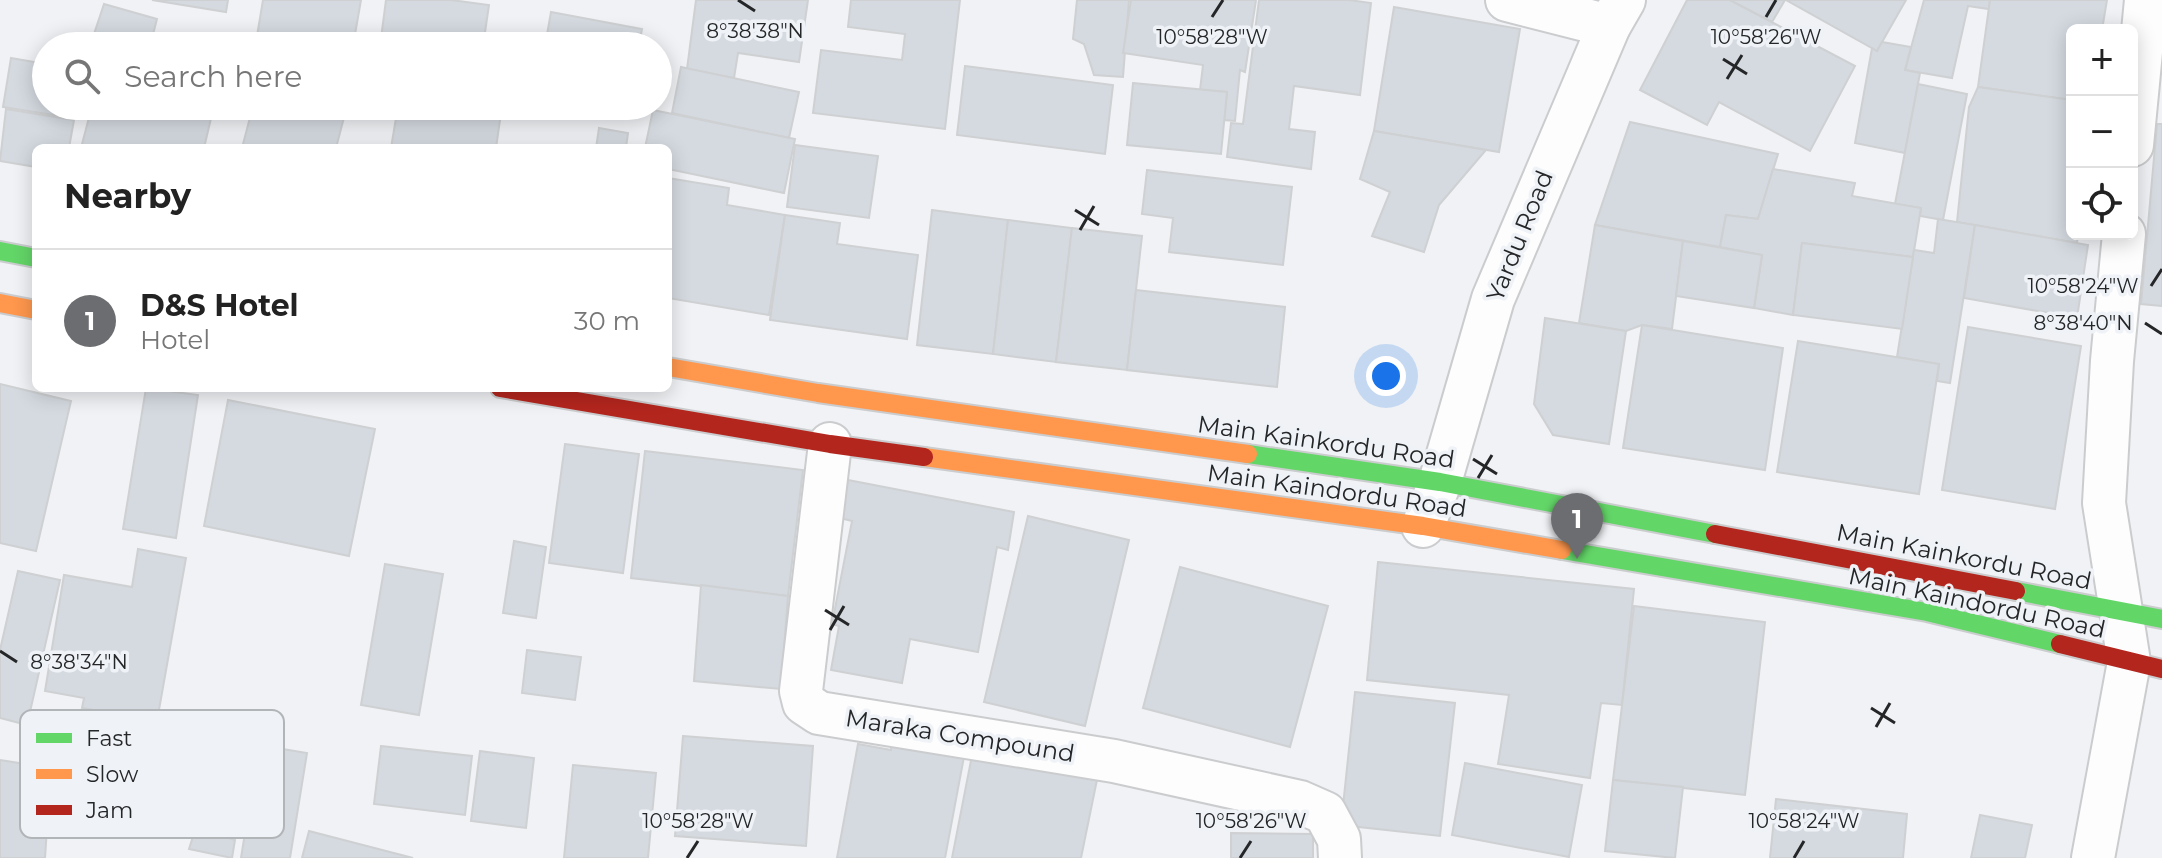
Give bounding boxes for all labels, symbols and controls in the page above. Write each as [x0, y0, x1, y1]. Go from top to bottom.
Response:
text: 8°38'38"N [706, 19, 804, 43]
map controls [2066, 24, 2138, 240]
button: + [2066, 24, 2138, 96]
text: 10°58'28"W [1156, 25, 1268, 49]
text: 10°58'26"W [1711, 25, 1821, 49]
search box [32, 32, 672, 120]
icon: search [60, 54, 104, 98]
text: Search here [124, 58, 302, 95]
button: − [2066, 96, 2138, 168]
street label: Yardu Road [1480, 166, 1559, 306]
button: locate [2066, 168, 2138, 240]
text: Nearby [64, 175, 191, 217]
text: 10°58'24"W [2028, 274, 2138, 298]
text: D&S Hotel [140, 287, 299, 324]
text: 1 [85, 305, 95, 337]
text: 30 m [574, 305, 640, 337]
text: 8°38'40"N [2033, 311, 2133, 335]
text: Hotel [140, 324, 210, 356]
your location [1366, 356, 1406, 396]
street label: Main Kainkordu Road [1196, 409, 1456, 474]
street label: Main Kaindordu Road [1205, 458, 1469, 523]
pin: 1 [1551, 493, 1603, 559]
street label: Main Kainkordu Road [1834, 518, 2094, 595]
street label: Main Kaindordu Road [1846, 561, 2108, 644]
text: 8°38'34"N [30, 650, 128, 674]
street label: Maraka Compound [844, 703, 1077, 768]
legend [20, 710, 284, 838]
text: Fast [86, 725, 132, 752]
text: Slow [86, 761, 139, 788]
text: Jam [85, 797, 133, 824]
text: 10°58'28"W [642, 809, 754, 833]
text: 10°58'26"W [1196, 809, 1306, 833]
text: 10°58'24"W [1749, 809, 1859, 833]

